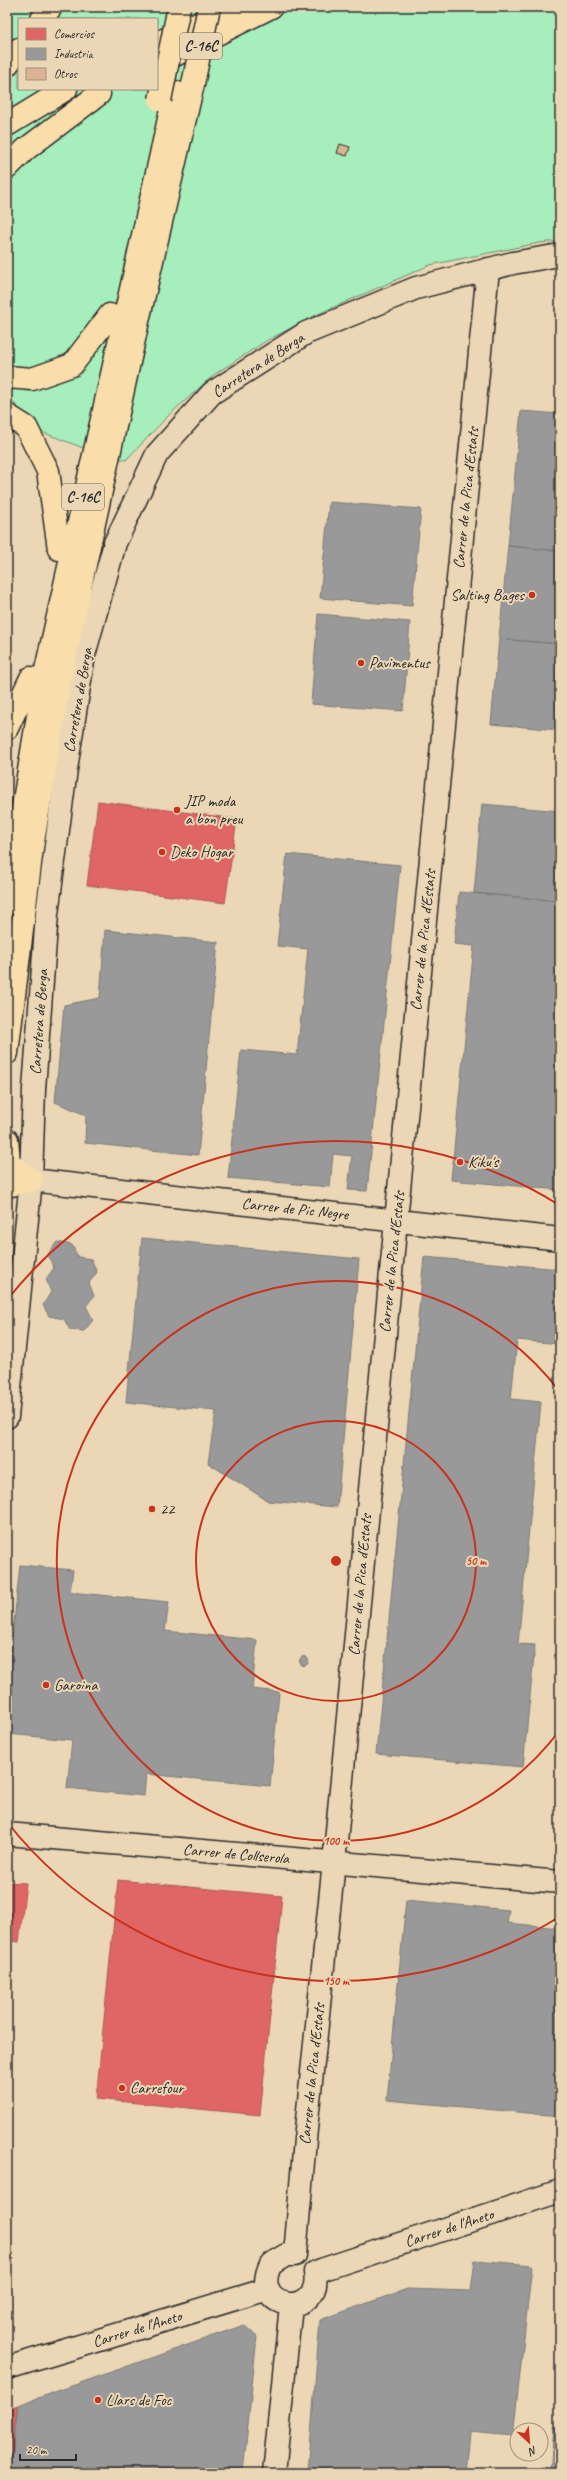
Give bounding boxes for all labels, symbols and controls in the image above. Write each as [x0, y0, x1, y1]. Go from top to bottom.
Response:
legend [18, 18, 158, 90]
text: Comercios [54, 26, 96, 42]
road number: C-16C [180, 33, 222, 59]
text: Industria [54, 46, 94, 62]
text: Otros [54, 66, 78, 82]
street label: Carretera de Berga [208, 327, 309, 402]
street label: Carrer de la Pica d'Estats [449, 425, 484, 570]
road number: C-16C [62, 484, 104, 510]
place label: Salting Bages [450, 585, 526, 605]
marker: Salting Bages [527, 590, 537, 600]
street label: Carretera de Berga [59, 645, 97, 754]
place label: Pavimentus [369, 653, 431, 673]
marker: Pavimentus [356, 658, 366, 668]
place label: JIP moda a bon preu [184, 791, 244, 829]
marker: JIP moda a bon preu [172, 805, 182, 815]
place label: Deko Hogar [170, 842, 234, 862]
marker: Deko Hogar [157, 847, 167, 857]
street label: Carrer de la Pica d'Estats [406, 867, 441, 1012]
street label: Carretera de Berga [25, 968, 53, 1075]
place label: Kiku's [468, 1152, 500, 1172]
marker: Kiku's [455, 1157, 465, 1167]
street label: Carrer de la Pica d'Estats [375, 1189, 410, 1334]
street label: Carrer de Pic Negre [241, 1193, 351, 1225]
place label: 22 [160, 1499, 176, 1519]
marker: 22 [147, 1504, 157, 1514]
street label: Carrer de la Pica d'Estats [344, 1512, 376, 1656]
text: 50 m [466, 1553, 487, 1569]
centre of rings [329, 1554, 343, 1568]
place label: Garoina [54, 1675, 98, 1695]
marker: Garoina [41, 1680, 51, 1690]
text: 100 m [323, 1833, 350, 1849]
street label: Carrer de Collserola [182, 1839, 291, 1869]
text: 150 m [323, 1973, 350, 1989]
street label: Carrer de la Pica d'Estats [295, 2001, 330, 2146]
place label: Carrefour [130, 2078, 185, 2098]
marker: Carrefour [117, 2083, 127, 2093]
street label: Carrer de l'Aneto [402, 2204, 498, 2252]
street label: Carrer de l'Aneto [90, 2305, 186, 2352]
place label: Llars de Foc [106, 2390, 173, 2410]
marker: Llars de Foc [93, 2395, 103, 2405]
north arrow [509, 2422, 549, 2462]
scale bar [20, 2436, 76, 2462]
text: 20 m [26, 2442, 48, 2458]
text: N [525, 2443, 540, 2460]

